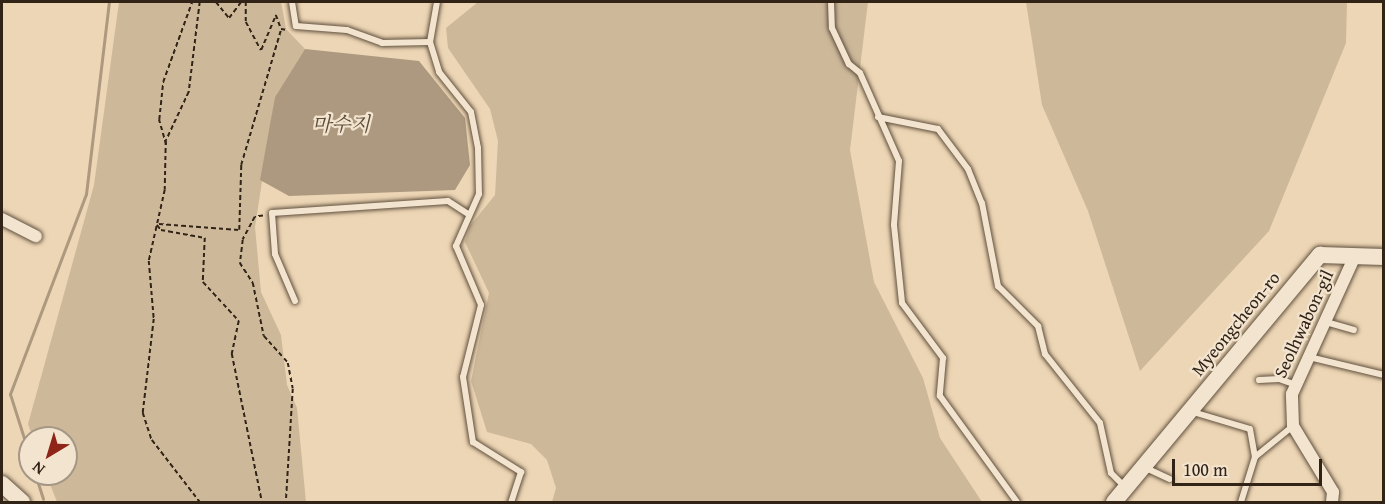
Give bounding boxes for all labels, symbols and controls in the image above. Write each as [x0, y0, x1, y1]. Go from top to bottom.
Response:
water label: 마수지 [312, 111, 370, 135]
street label: Myeongcheon-ro [1187, 267, 1285, 381]
street label: Seolhwabon-gil [1270, 267, 1338, 381]
north arrow [18, 426, 78, 486]
scale bar [1175, 447, 1325, 485]
text: N [27, 456, 50, 481]
text: 100 m [1183, 456, 1228, 483]

